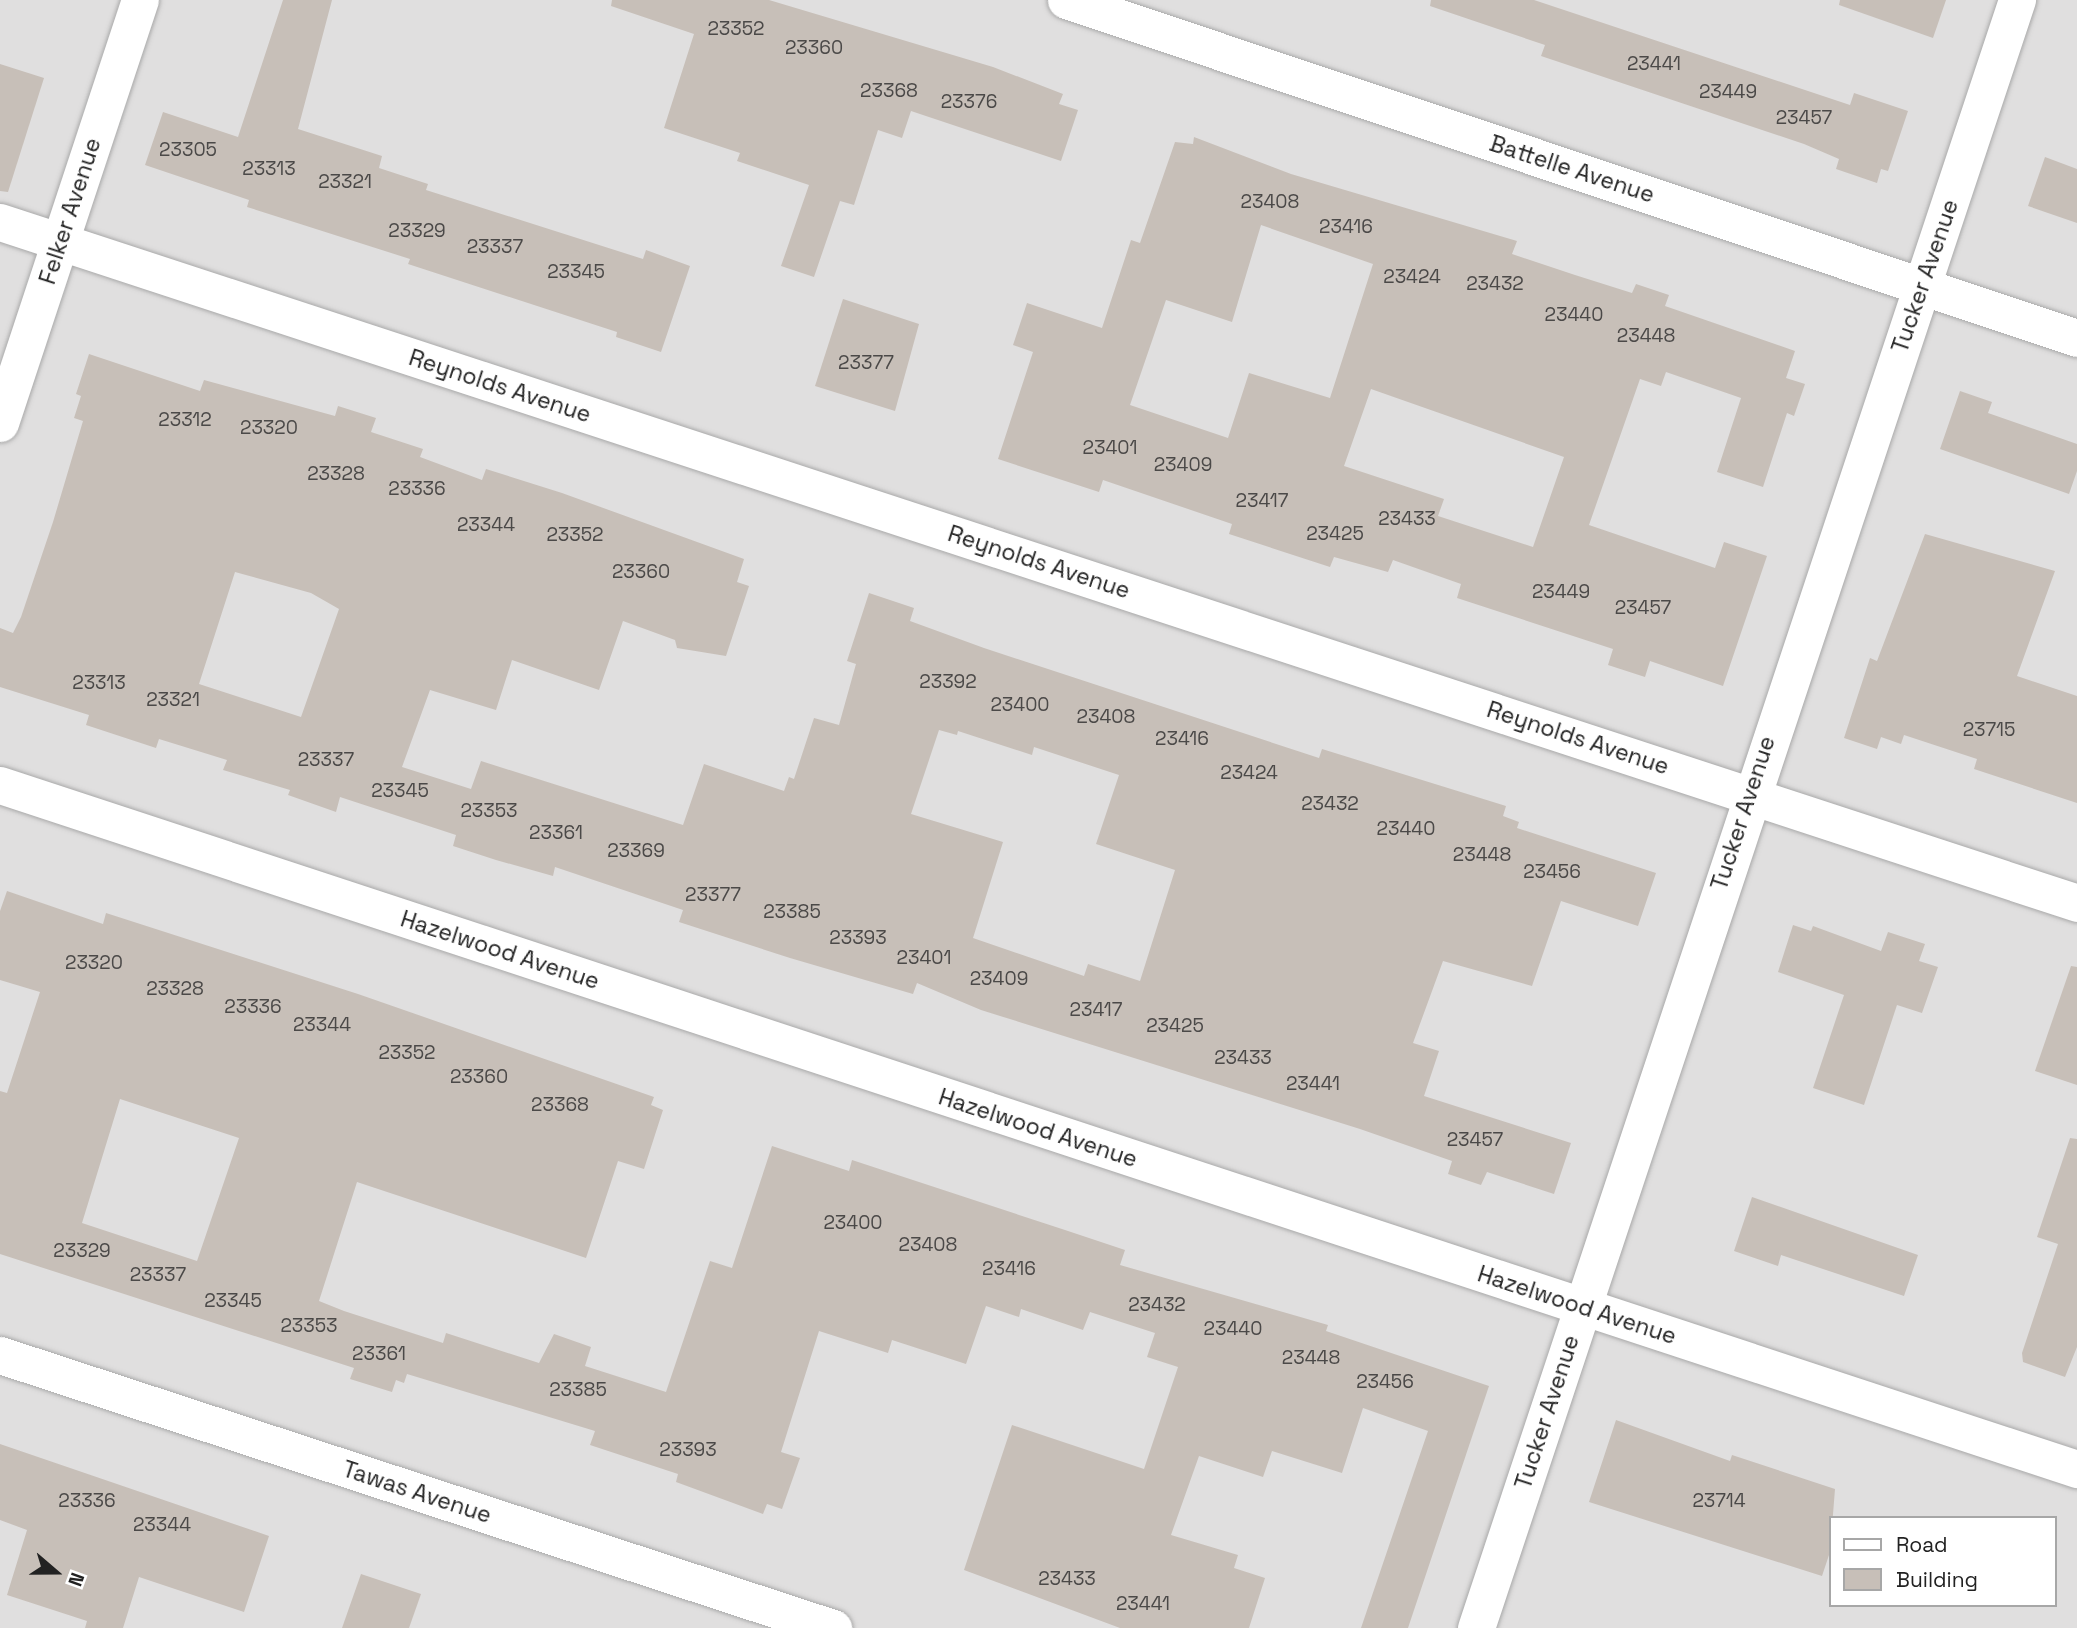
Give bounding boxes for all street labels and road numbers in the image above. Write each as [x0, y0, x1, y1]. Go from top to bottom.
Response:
street label: Battelle Avenue [1486, 129, 1658, 209]
street label: Felker Avenue [33, 134, 107, 288]
street label: Tucker Avenue [1886, 195, 1964, 357]
street label: Reynolds Avenue [405, 343, 595, 429]
street label: Reynolds Avenue [944, 519, 1134, 605]
street label: Reynolds Avenue [1483, 695, 1673, 781]
street label: Tucker Avenue [1705, 732, 1781, 894]
street label: Hazelwood Avenue [397, 905, 603, 995]
street label: Hazelwood Avenue [935, 1083, 1141, 1173]
street label: Hazelwood Avenue [1474, 1260, 1680, 1350]
street label: Tucker Avenue [1509, 1331, 1585, 1493]
street label: Tawas Avenue [339, 1455, 495, 1529]

